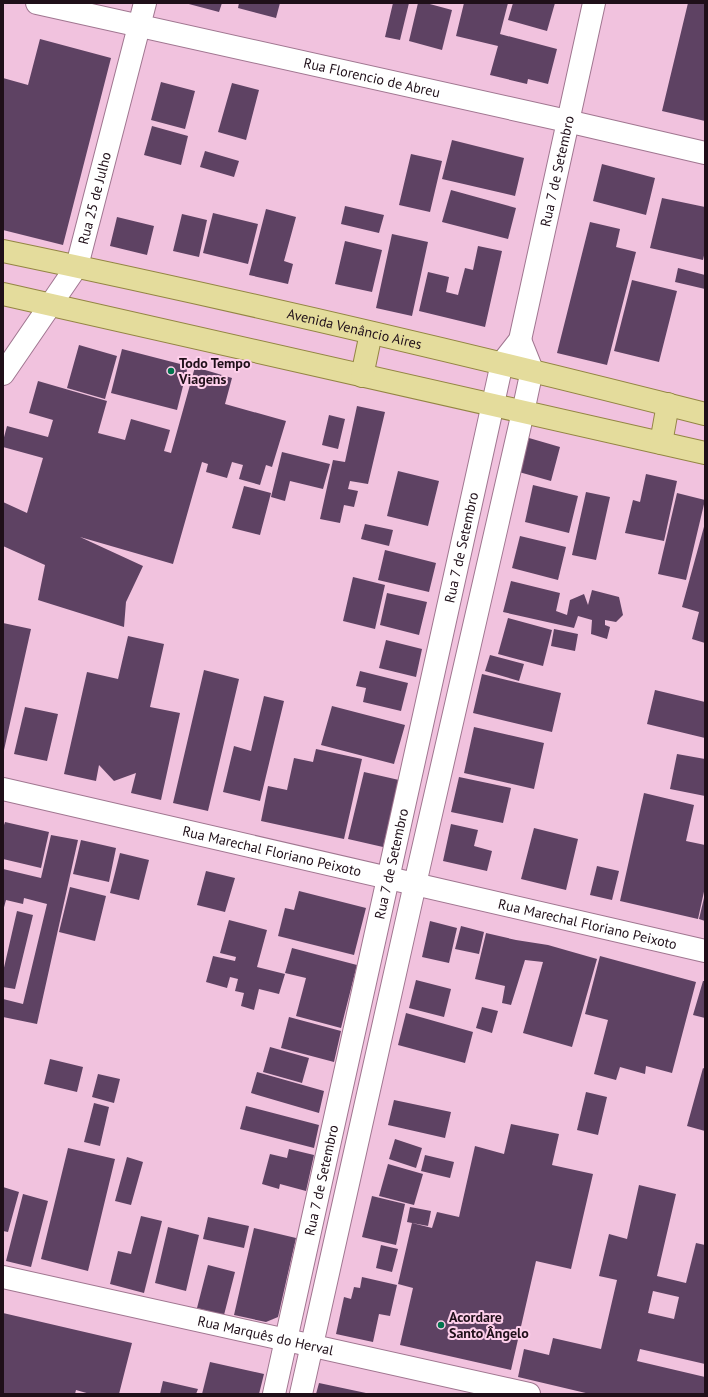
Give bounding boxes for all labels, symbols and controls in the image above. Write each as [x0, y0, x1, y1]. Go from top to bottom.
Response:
street label: Rua Florencio de Abreu [302, 54, 442, 101]
street label: Rua 7 de Setembro [536, 114, 578, 228]
street label: Rua 25 de Julho [74, 150, 115, 246]
street label: Avenida Venâncio Aires [285, 304, 424, 353]
place label: Todo Tempo Viagens [178, 354, 251, 388]
marker: Todo Tempo Viagens [166, 366, 176, 376]
street label: Rua 7 de Setembro [440, 490, 482, 605]
street label: Rua 7 de Setembro [370, 807, 412, 921]
street label: Rua Marechal Floriano Peixoto [181, 822, 363, 880]
street label: Rua Marechal Floriano Peixoto [496, 895, 679, 953]
street label: Rua 7 de Setembro [300, 1123, 342, 1237]
place label: Acordare Santo Ângelo [449, 1308, 529, 1342]
street label: Rua Marquês do Herval [196, 1312, 335, 1359]
marker: Acordare Santo Ângelo [436, 1320, 446, 1330]

